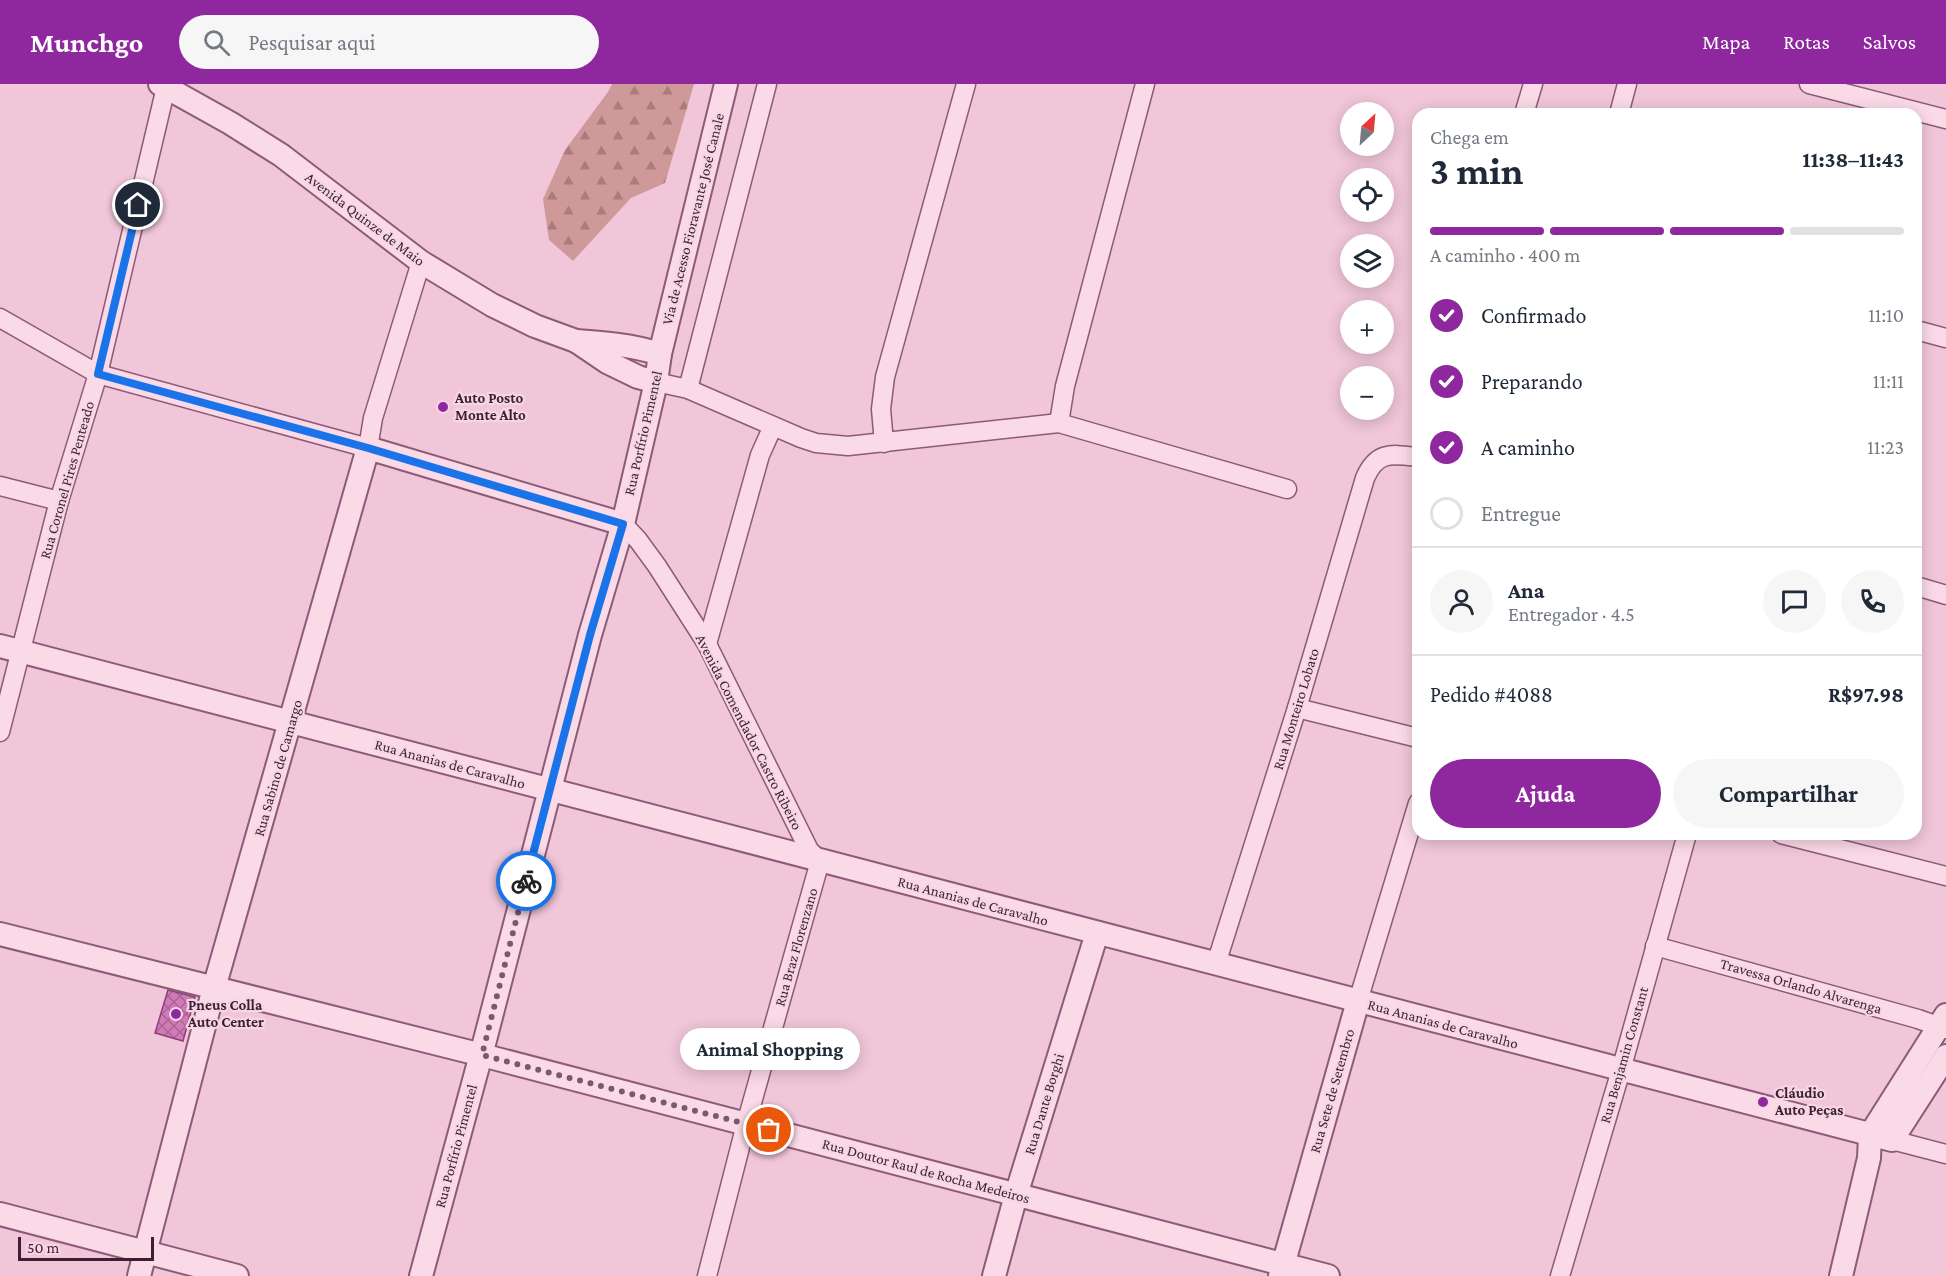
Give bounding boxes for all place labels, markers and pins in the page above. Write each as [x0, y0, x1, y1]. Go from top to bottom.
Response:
pin [112, 179, 163, 230]
place label: Auto Posto Monte Alto [454, 390, 526, 423]
marker: Auto Posto Monte Alto [436, 400, 450, 414]
place label: Pneus Colla Auto Center [187, 997, 264, 1030]
marker: Pneus Colla Auto Center [169, 1007, 183, 1021]
callout: Animal Shopping [679, 1028, 859, 1070]
place label: Cláudio Auto Peças [1774, 1085, 1843, 1118]
marker: Cláudio Auto Peças [1756, 1095, 1770, 1109]
pin [743, 1104, 794, 1155]

